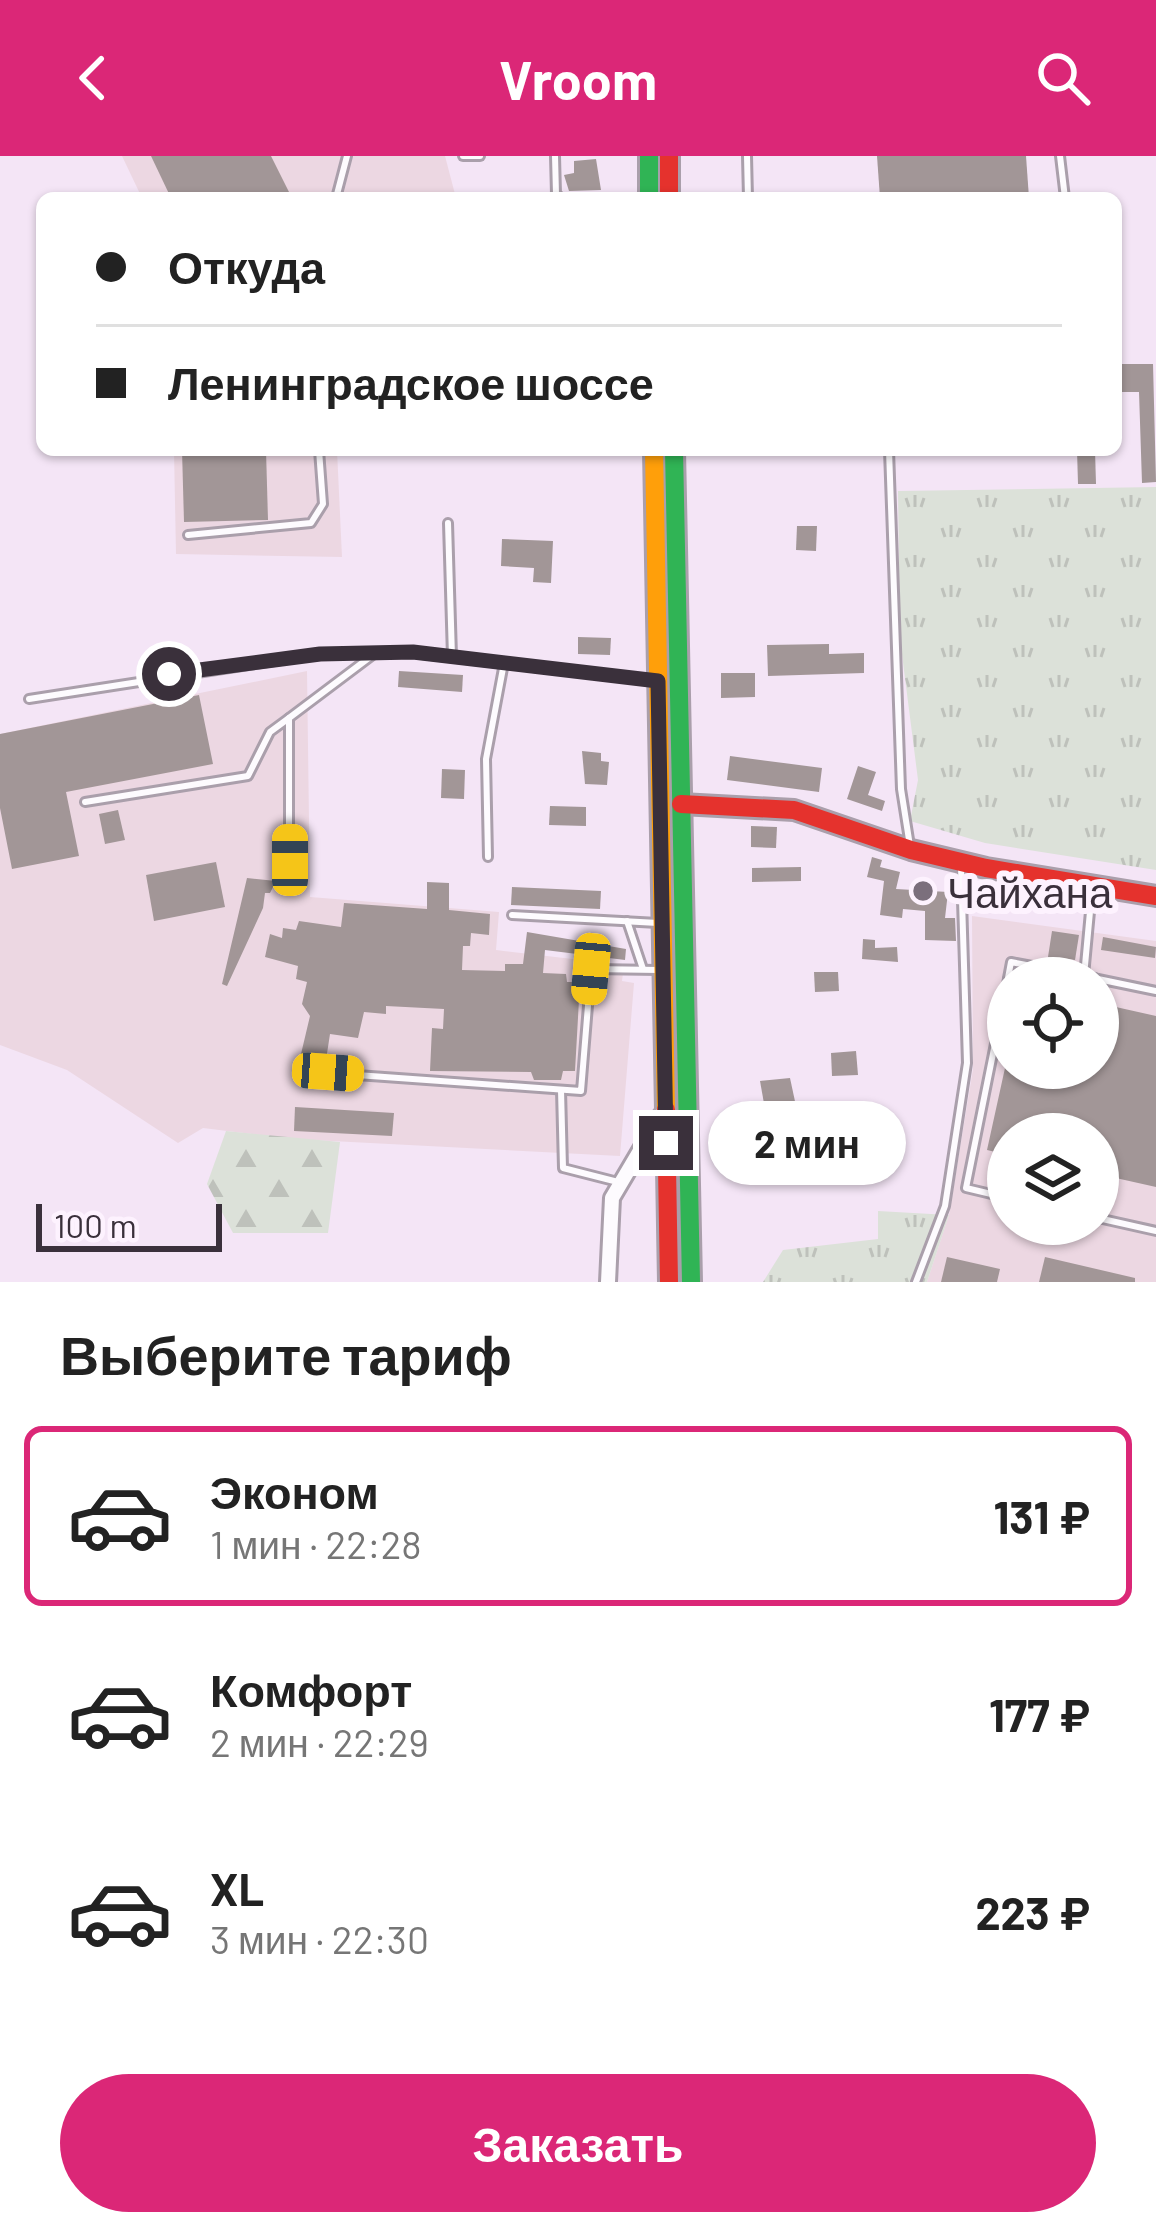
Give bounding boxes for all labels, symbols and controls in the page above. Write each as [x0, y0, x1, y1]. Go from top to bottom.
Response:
icon: back [60, 45, 126, 111]
icon: search [1030, 45, 1096, 111]
text: Vroom [499, 46, 657, 111]
text: Откуда [168, 239, 325, 293]
text: Ленинградское шоссе [168, 355, 654, 409]
route start [142, 647, 196, 701]
car [272, 824, 308, 896]
place label: Чайхана [947, 866, 1113, 916]
marker: Чайхана [910, 878, 936, 904]
car [570, 932, 612, 1006]
map controls [987, 957, 1119, 1245]
button: locate [987, 957, 1119, 1089]
car [291, 1052, 365, 1092]
callout: 2 мин [708, 1101, 906, 1185]
button: layers [987, 1113, 1119, 1245]
route end [639, 1116, 693, 1170]
text: 2 мин [754, 1119, 860, 1166]
scale bar [36, 1198, 222, 1251]
text: 100 m [54, 1205, 137, 1245]
text: Выберите тариф [60, 1321, 512, 1386]
icon: car [66, 1462, 174, 1570]
text: Эконом [210, 1464, 379, 1518]
text: 131 ₽ [993, 1489, 1090, 1543]
text: 1 мин · 22:28 [210, 1520, 422, 1567]
icon: car [66, 1660, 174, 1768]
text: Комфорт [210, 1662, 412, 1716]
text: 177 ₽ [989, 1687, 1090, 1741]
text: 2 мин · 22:29 [210, 1718, 429, 1765]
icon: car [66, 1858, 174, 1966]
text: XL [210, 1861, 264, 1915]
text: 223 ₽ [975, 1885, 1090, 1939]
text: 3 мин · 22:30 [210, 1915, 429, 1962]
button: Заказать [60, 2074, 1096, 2212]

